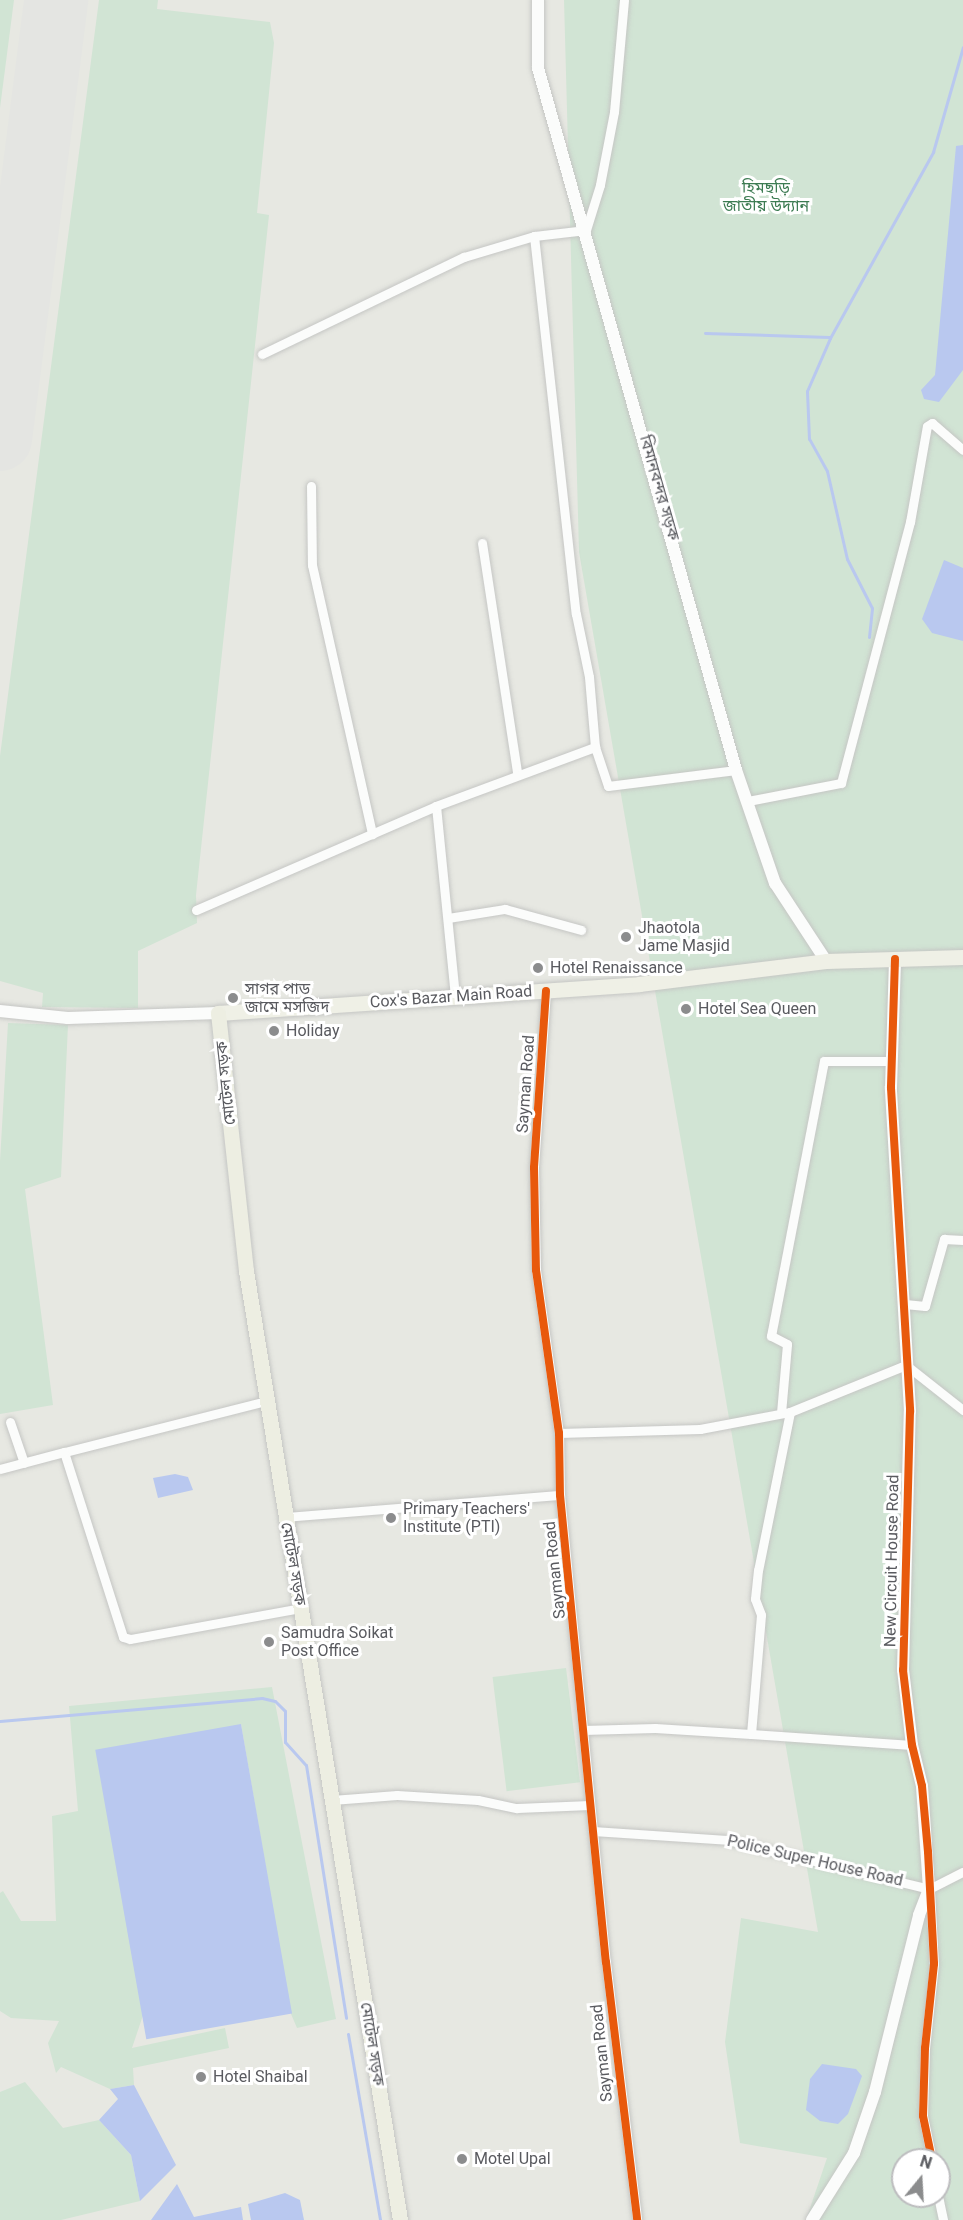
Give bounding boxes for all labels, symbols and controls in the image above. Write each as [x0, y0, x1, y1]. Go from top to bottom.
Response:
park label: হিমছড়ি জাতীয় উদ্যান [723, 178, 809, 216]
street label: বিমানবন্দর সড়ক [635, 433, 683, 543]
place label: Jhaotola Jame Masjid [638, 918, 730, 956]
marker: Jhaotola Jame Masjid [619, 930, 633, 944]
place label: Hotel Renaissance [550, 958, 683, 978]
marker: Hotel Renaissance [531, 961, 545, 975]
place label: সাগর পাড় জামে মসজিদ [245, 979, 329, 1017]
street label: Cox's Bazar Main Road [369, 982, 533, 1012]
marker: সাগর পাড় জামে মসজিদ [226, 991, 240, 1005]
place label: Hotel Sea Queen [698, 999, 816, 1019]
marker: Hotel Sea Queen [679, 1002, 693, 1016]
place label: Holiday [286, 1021, 340, 1041]
marker: Holiday [267, 1024, 281, 1038]
street label: Sayman Road [513, 1034, 539, 1134]
street label: মোটেল সড়ক [212, 1040, 240, 1126]
street label: New Circuit House Road [881, 1475, 903, 1647]
place label: Primary Teachers' Institute (PTI) [403, 1499, 530, 1537]
marker: Primary Teachers' Institute (PTI) [384, 1511, 398, 1525]
street label: Sayman Road [540, 1520, 570, 1620]
street label: মোটেল সড়ক [276, 1521, 310, 1607]
place label: Samudra Soikat Post Office [281, 1623, 393, 1661]
marker: Samudra Soikat Post Office [262, 1635, 276, 1649]
street label: Police Super House Road [725, 1831, 905, 1891]
street label: মোটেল সড়ক [356, 2001, 388, 2087]
street label: Sayman Road [587, 2003, 617, 2103]
place label: Hotel Shaibal [213, 2067, 308, 2087]
marker: Hotel Shaibal [194, 2070, 208, 2084]
north arrow [891, 2148, 951, 2208]
place label: Motel Upal [474, 2149, 551, 2169]
marker: Motel Upal [455, 2152, 469, 2166]
text: N [918, 2152, 934, 2173]

